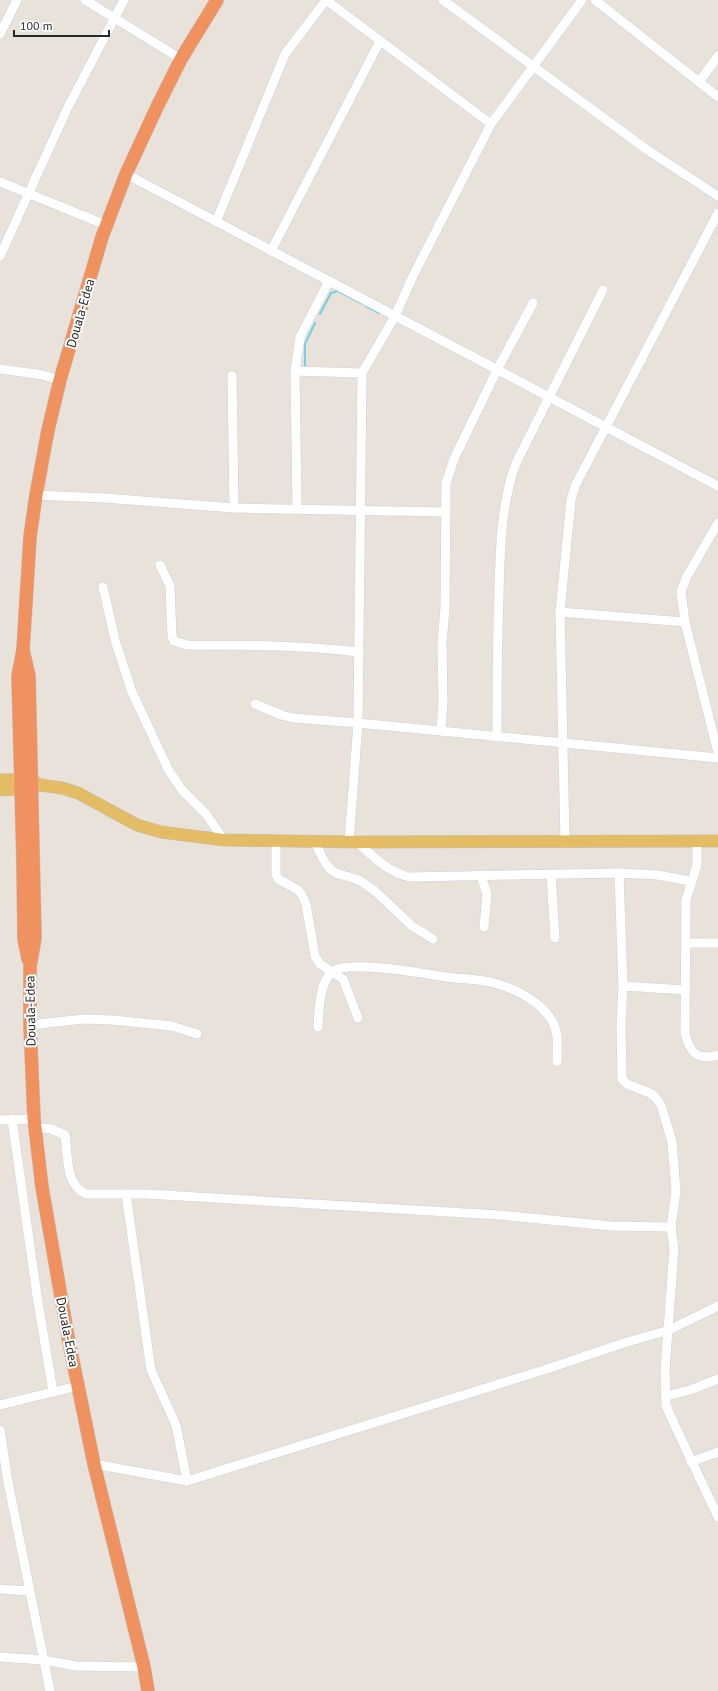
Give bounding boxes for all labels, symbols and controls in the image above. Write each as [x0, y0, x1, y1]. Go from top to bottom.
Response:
scale bar [14, 12, 109, 38]
text: 100 m [20, 18, 53, 33]
street label: Douala-Edea [63, 277, 98, 350]
street label: Douala-Edea [21, 975, 40, 1047]
street label: Douala-Edea [52, 1296, 83, 1369]

